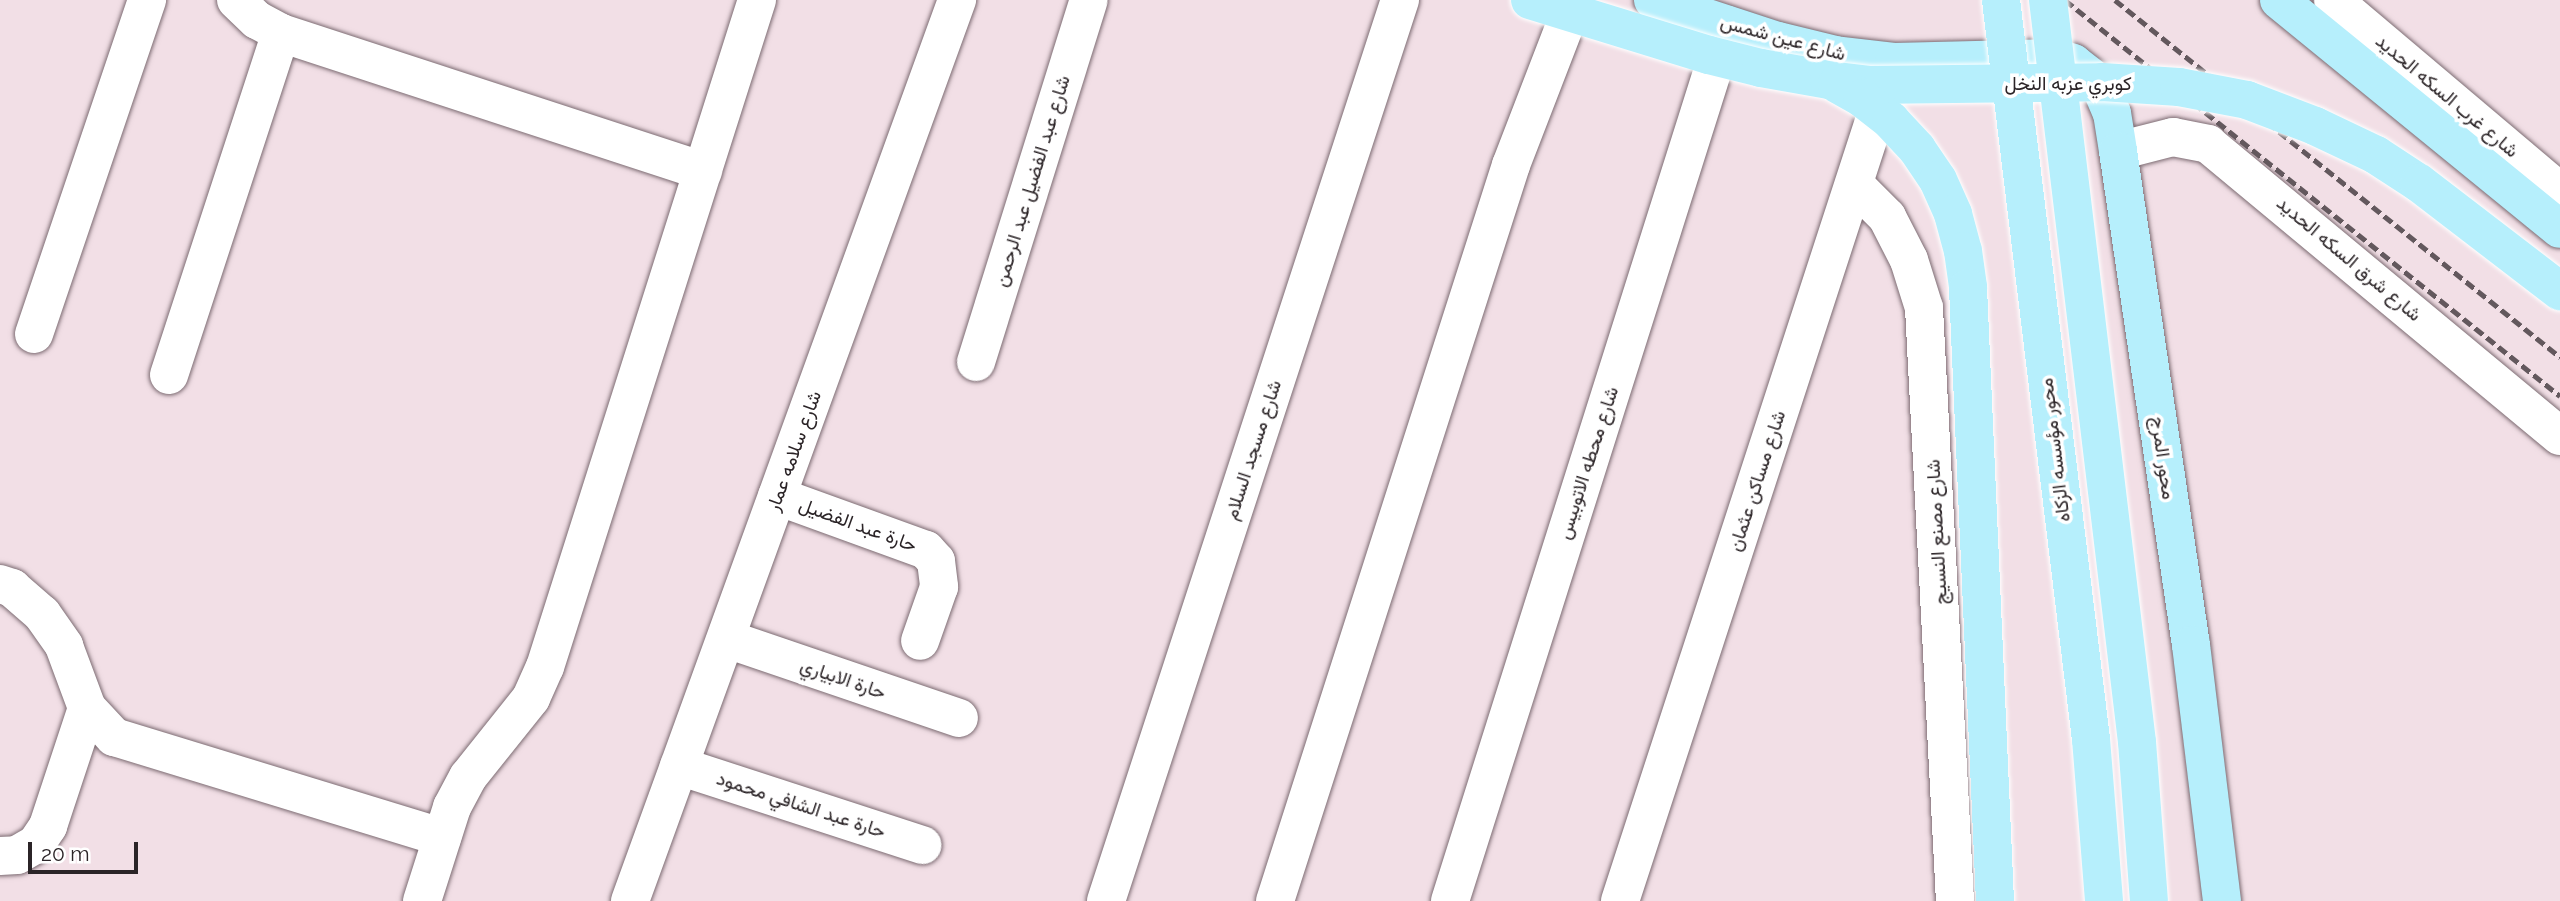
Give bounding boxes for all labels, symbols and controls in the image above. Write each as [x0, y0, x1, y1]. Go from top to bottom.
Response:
street label: شارع عين شمس [1718, 10, 1848, 66]
street label: شارع غرب السكه الحديد [2371, 30, 2523, 162]
street label: شارع عبد الفضيل عبد الرحمن [989, 73, 1075, 289]
street label: كوبري عزبه النخل [2004, 73, 2132, 95]
street label: شارع شرق السكه الحديد [2272, 192, 2426, 326]
street label: شارع مسجد السلام [1220, 377, 1286, 523]
street label: محور مؤسسه الزكاه [2035, 377, 2075, 523]
street label: شارع محطه الاتوبيس [1553, 384, 1623, 542]
street label: شارع سلامه عمار [762, 388, 826, 514]
street label: شارع مساكن عثمان [1724, 408, 1790, 554]
street label: محور المرج [2146, 415, 2180, 501]
street label: شارع مصنع النسيج [1922, 459, 1952, 605]
street label: حارة عبد الفضيل [796, 493, 920, 557]
street label: حارة الابياري [797, 654, 889, 704]
street label: حارة عبد الشافي محمود [714, 767, 888, 843]
scale bar [32, 828, 142, 872]
text: 20 m [41, 841, 89, 866]

